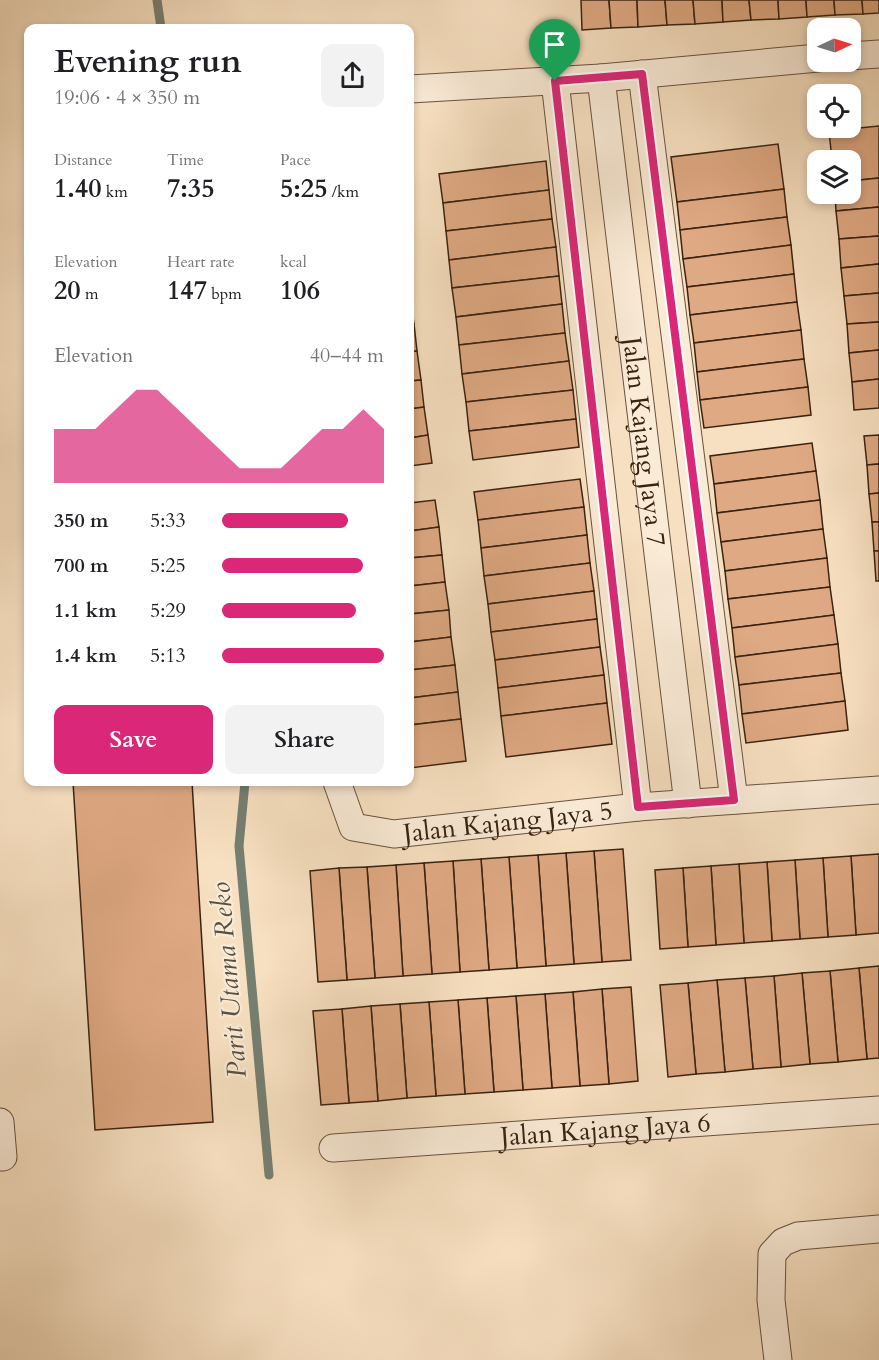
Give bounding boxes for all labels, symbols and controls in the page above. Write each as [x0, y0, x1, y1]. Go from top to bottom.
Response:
north arrow [807, 18, 861, 72]
map controls [807, 18, 861, 204]
pin [529, 19, 580, 81]
icon: arrive [538, 28, 571, 61]
text: Evening run [54, 39, 242, 84]
button: share [321, 44, 384, 107]
text: 19:06 · 4 × 350 m [54, 84, 200, 111]
button: locate [807, 84, 861, 138]
text: Distance [54, 149, 112, 171]
text: Time [167, 149, 204, 171]
text: Pace [280, 149, 311, 171]
button: layers [807, 150, 861, 204]
text: 1.40 [54, 171, 102, 206]
text: 7:35 [167, 171, 215, 206]
text: 5:25 [280, 171, 328, 206]
text: km [102, 181, 128, 203]
text: /km [328, 181, 359, 203]
text: Elevation [54, 251, 118, 273]
text: Heart rate [167, 251, 235, 273]
text: kcal [280, 251, 307, 273]
text: 20 [54, 273, 81, 308]
text: 147 [167, 273, 207, 308]
text: 106 [280, 273, 320, 308]
text: m [81, 283, 98, 305]
text: bpm [207, 283, 242, 305]
street label: Jalan Kajang Jaya 7 [614, 331, 674, 548]
text: Elevation [54, 342, 133, 369]
text: 40–44 m [310, 342, 384, 369]
text: 350 m [54, 507, 109, 534]
text: 5:33 [150, 507, 186, 534]
text: 700 m [54, 552, 109, 579]
text: 5:25 [150, 552, 186, 579]
text: 1.1 km [54, 597, 117, 624]
text: 5:29 [150, 597, 186, 624]
text: 1.4 km [54, 642, 117, 669]
text: 5:13 [150, 642, 186, 669]
button: Save [54, 705, 213, 774]
button: Share [225, 705, 384, 774]
street label: Jalan Kajang Jaya 5 [397, 792, 615, 851]
water label: Parit Utama Reko [202, 880, 256, 1080]
street label: Jalan Kajang Jaya 6 [495, 1104, 712, 1154]

